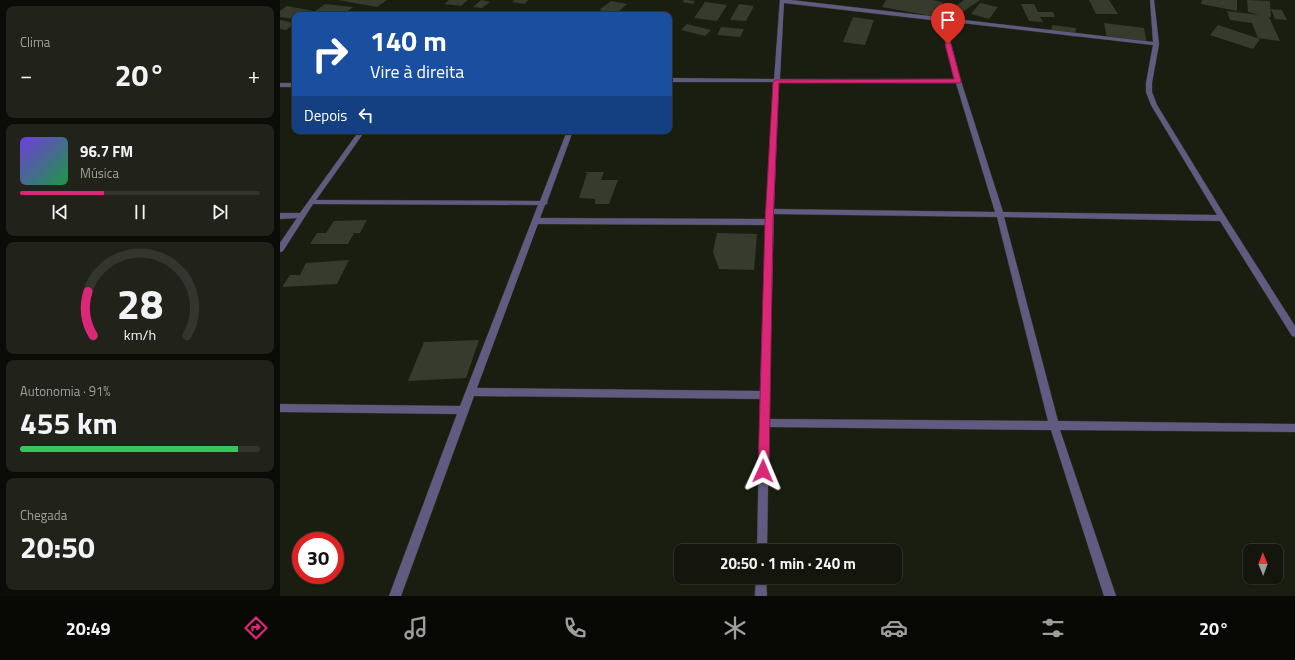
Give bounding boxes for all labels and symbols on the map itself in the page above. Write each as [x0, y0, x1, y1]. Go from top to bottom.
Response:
pin [931, 3, 965, 44]
position arrow [742, 450, 784, 492]
speed limit sign: 30 [292, 532, 344, 584]
north arrow [1243, 544, 1283, 584]

